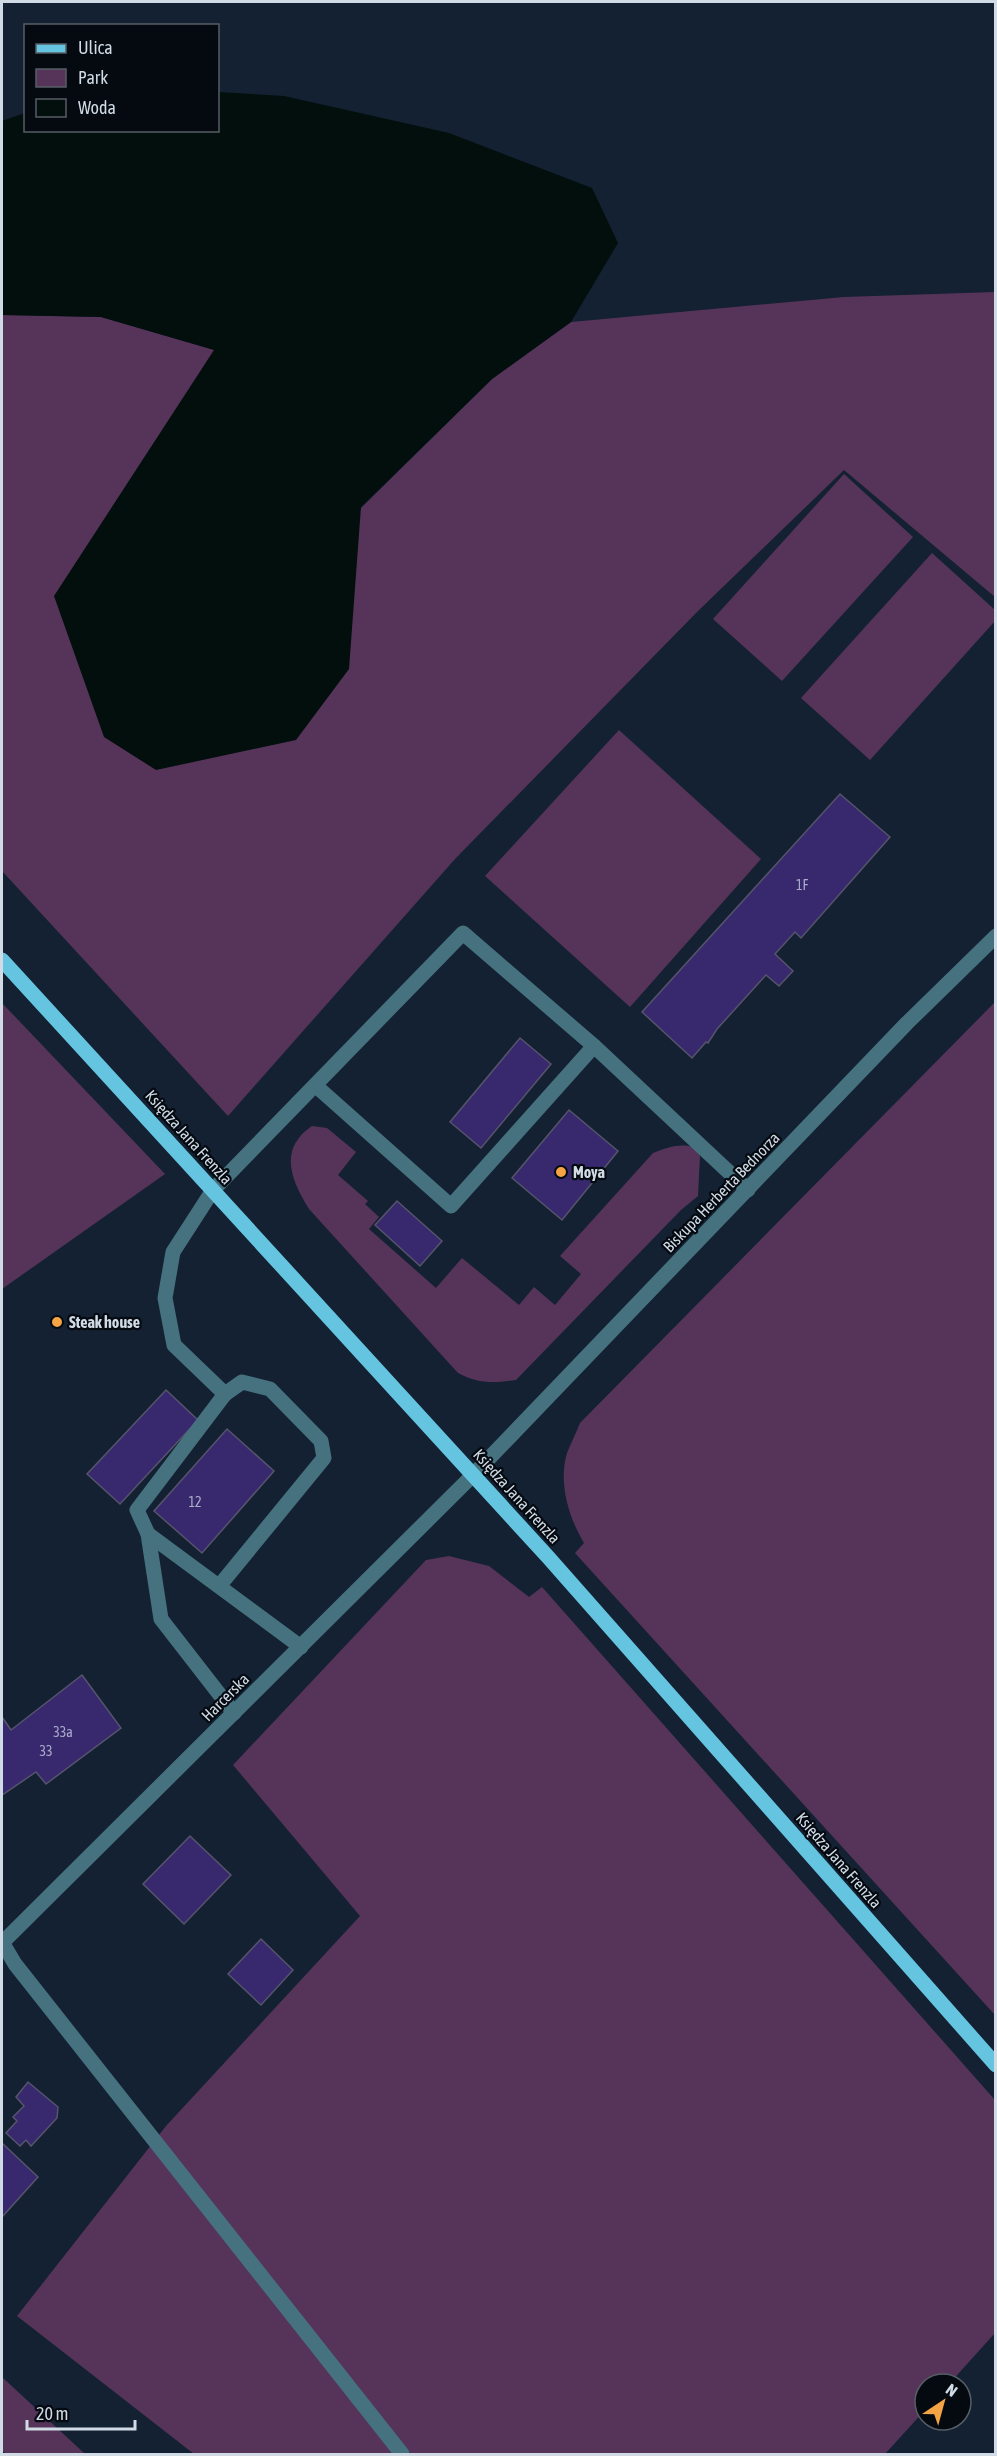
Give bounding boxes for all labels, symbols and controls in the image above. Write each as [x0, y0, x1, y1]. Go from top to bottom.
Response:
legend [24, 24, 219, 132]
text: Ulica [78, 37, 113, 58]
text: Park [78, 67, 108, 88]
text: Woda [78, 97, 116, 118]
house number: 1F [796, 877, 808, 893]
street label: Księdza Jana Frenzla [141, 1086, 236, 1189]
street label: Biskupa Herberta Bednorza [659, 1128, 784, 1256]
place label: Moya [573, 1163, 605, 1181]
marker: Moya [554, 1165, 568, 1179]
place label: Steak house [69, 1313, 140, 1331]
marker: Steak house [50, 1315, 64, 1329]
street label: Księdza Jana Frenzla [469, 1445, 564, 1548]
house number: 12 [188, 1494, 202, 1510]
street label: Harcerska [198, 1670, 252, 1724]
house number: 33a [53, 1724, 73, 1740]
house number: 33 [39, 1743, 53, 1759]
street label: Księdza Jana Frenzla [792, 1809, 885, 1912]
north arrow [913, 2372, 973, 2432]
text: N [943, 2380, 961, 2400]
scale bar [27, 2393, 135, 2431]
text: 20 m [36, 2403, 68, 2424]

